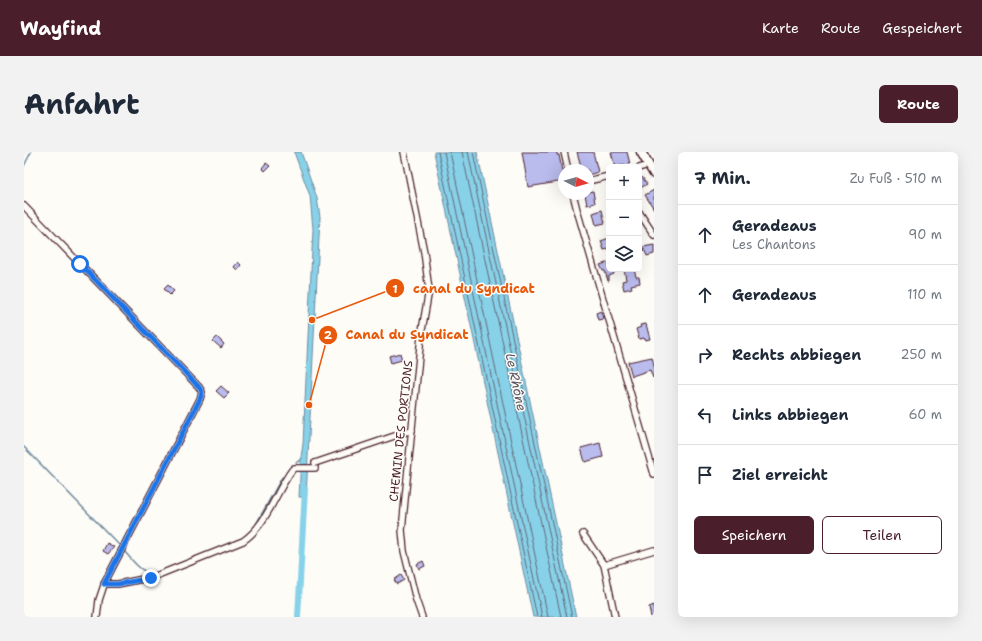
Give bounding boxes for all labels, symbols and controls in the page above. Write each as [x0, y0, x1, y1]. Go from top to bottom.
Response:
text: Wayfind [20, 16, 101, 41]
text: Karte [762, 19, 799, 37]
text: Route [821, 19, 860, 37]
text: Gespeichert [882, 19, 962, 37]
text: Anfahrt [24, 85, 140, 123]
button: Route [879, 85, 958, 123]
north arrow [558, 164, 594, 200]
map controls [606, 164, 642, 272]
button: + [606, 164, 642, 200]
text: 7 Min. [694, 167, 751, 189]
text: Zu Fuß · 510 m [850, 170, 942, 187]
button: − [606, 200, 642, 236]
text: Geradeaus [732, 216, 817, 236]
icon: ahead [694, 224, 716, 246]
text: 90 m [908, 226, 942, 243]
button: layers [606, 236, 642, 272]
text: Les Chantons [732, 236, 816, 253]
route start [71, 255, 89, 273]
callout: canal du Syndicat [385, 276, 542, 301]
text: canal du Syndicat [413, 280, 535, 297]
text: 1 [392, 281, 398, 297]
icon: ahead [694, 284, 716, 306]
text: Geradeaus [732, 285, 817, 305]
text: 110 m [907, 286, 942, 303]
callout: Canal du Syndicat [318, 322, 477, 347]
text: Canal du Syndicat [346, 326, 468, 343]
text: 2 [324, 327, 333, 343]
icon: right [694, 344, 716, 366]
text: Rechts abbiegen [732, 345, 861, 365]
text: 250 m [901, 346, 942, 363]
water label: Le Rhône [502, 352, 530, 412]
street label: CHEMIN DES PORTIONS [386, 359, 416, 502]
icon: left [694, 404, 716, 426]
text: Links abbiegen [732, 405, 848, 425]
text: 60 m [909, 406, 942, 423]
icon: arrive [694, 464, 716, 486]
text: Ziel erreicht [732, 465, 828, 485]
button: Speichern [694, 516, 814, 554]
button: Teilen [822, 516, 942, 554]
route end [142, 569, 160, 587]

